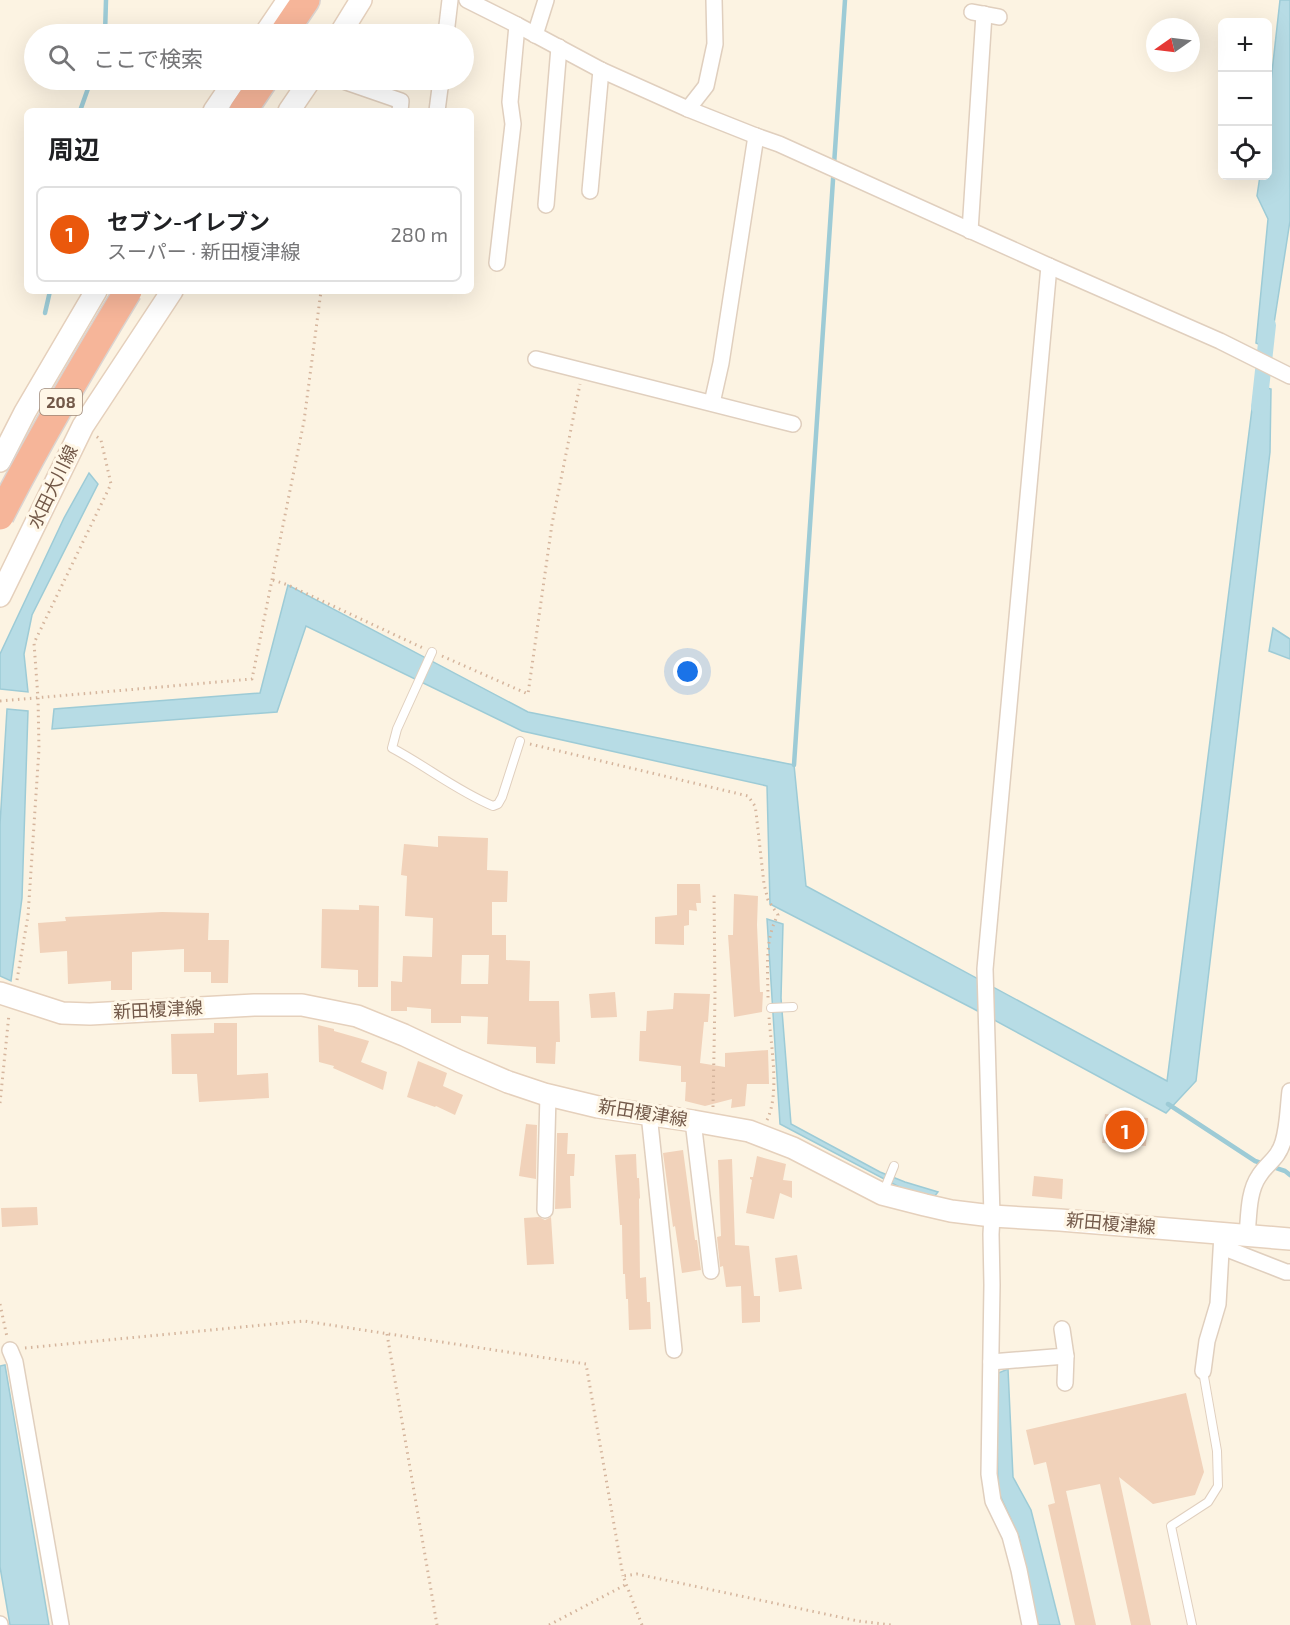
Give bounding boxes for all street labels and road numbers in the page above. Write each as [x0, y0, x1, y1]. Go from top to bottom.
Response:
road number: 208 [40, 389, 82, 415]
street label: 水田大川線 [22, 441, 82, 532]
street label: 新田榎津線 [112, 996, 203, 1022]
street label: 新田榎津線 [597, 1094, 689, 1130]
street label: 新田榎津線 [1065, 1208, 1157, 1238]

